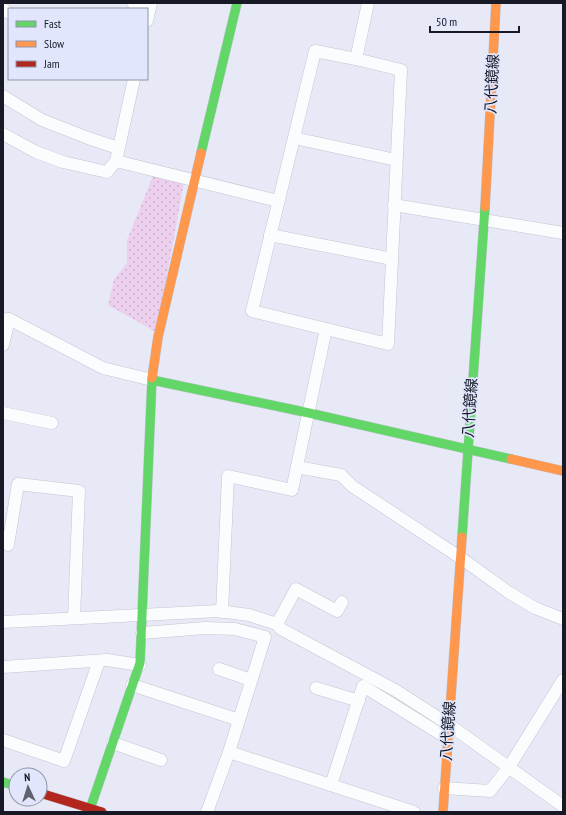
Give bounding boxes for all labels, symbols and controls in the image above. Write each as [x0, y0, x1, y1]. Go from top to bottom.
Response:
legend [8, 8, 148, 80]
scale bar [430, 8, 519, 34]
text: 50 m [436, 14, 457, 29]
text: Fast [44, 16, 62, 31]
text: Slow [44, 36, 65, 51]
street label: 八代鏡線 [480, 54, 503, 114]
text: Jam [43, 56, 60, 71]
street label: 八代鏡線 [458, 377, 481, 439]
street label: 八代鏡線 [436, 700, 459, 762]
north arrow [8, 767, 48, 807]
text: N [24, 770, 31, 784]

